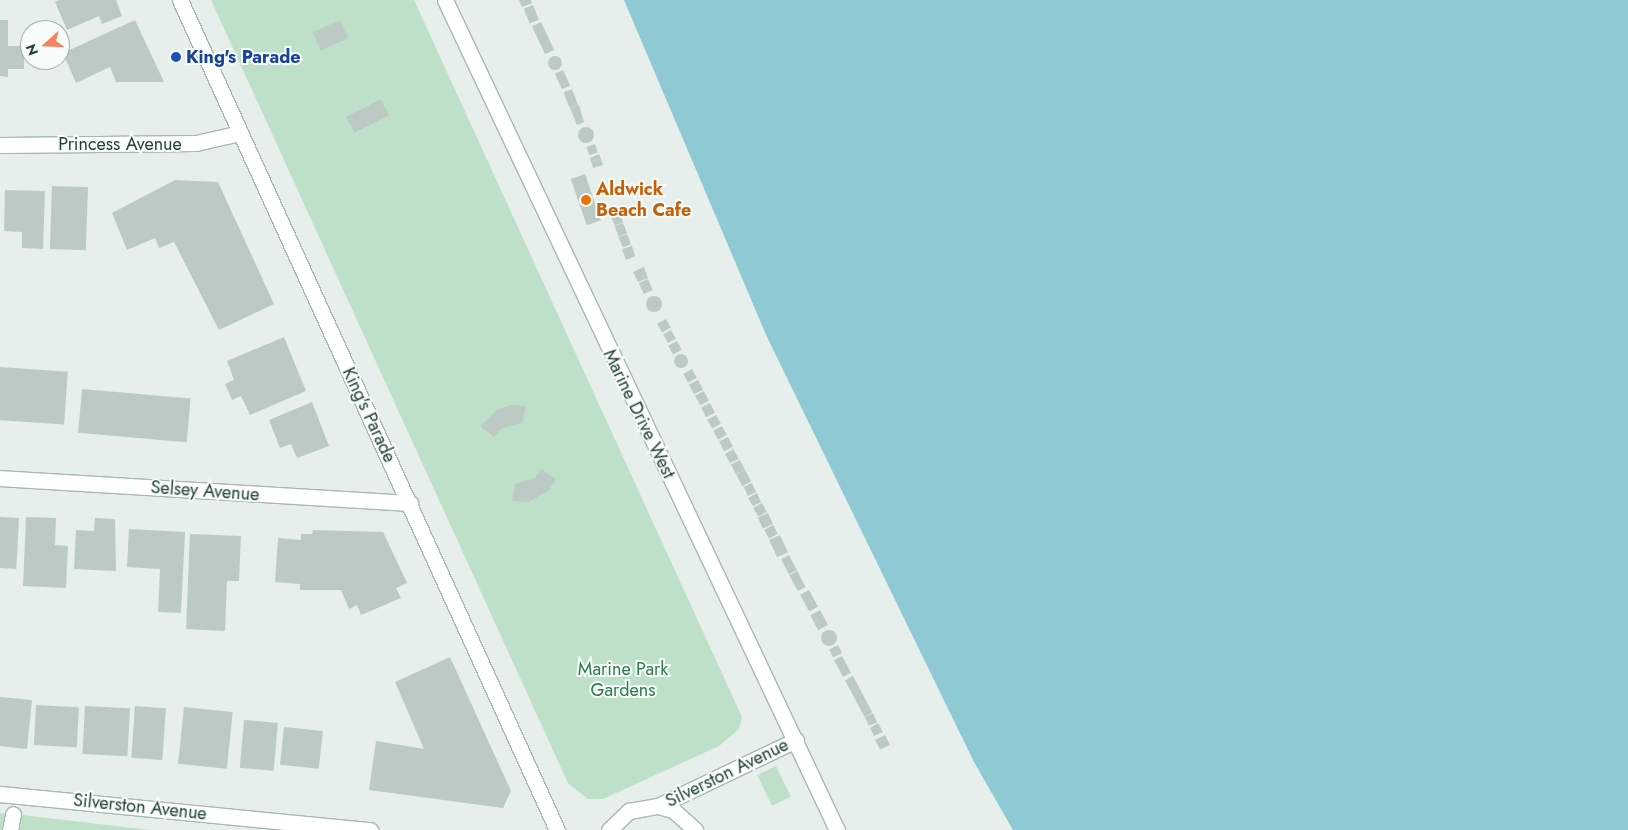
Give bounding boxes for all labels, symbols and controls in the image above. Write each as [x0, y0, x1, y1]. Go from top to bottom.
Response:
north arrow [20, 20, 70, 70]
text: N [21, 41, 43, 58]
place label: King's Parade [186, 46, 301, 68]
marker: King's Parade [170, 51, 182, 63]
street label: Princess Avenue [58, 133, 182, 155]
place label: Aldwick Beach Cafe [596, 179, 691, 222]
marker: Aldwick Beach Cafe [580, 194, 592, 206]
street label: Marine Drive West [598, 346, 680, 482]
street label: King's Parade [338, 364, 400, 466]
street label: Selsey Avenue [150, 476, 260, 506]
park label: Marine Park Gardens [578, 659, 668, 702]
street label: Silverston Avenue [662, 734, 792, 812]
street label: Silverston Avenue [72, 789, 208, 825]

